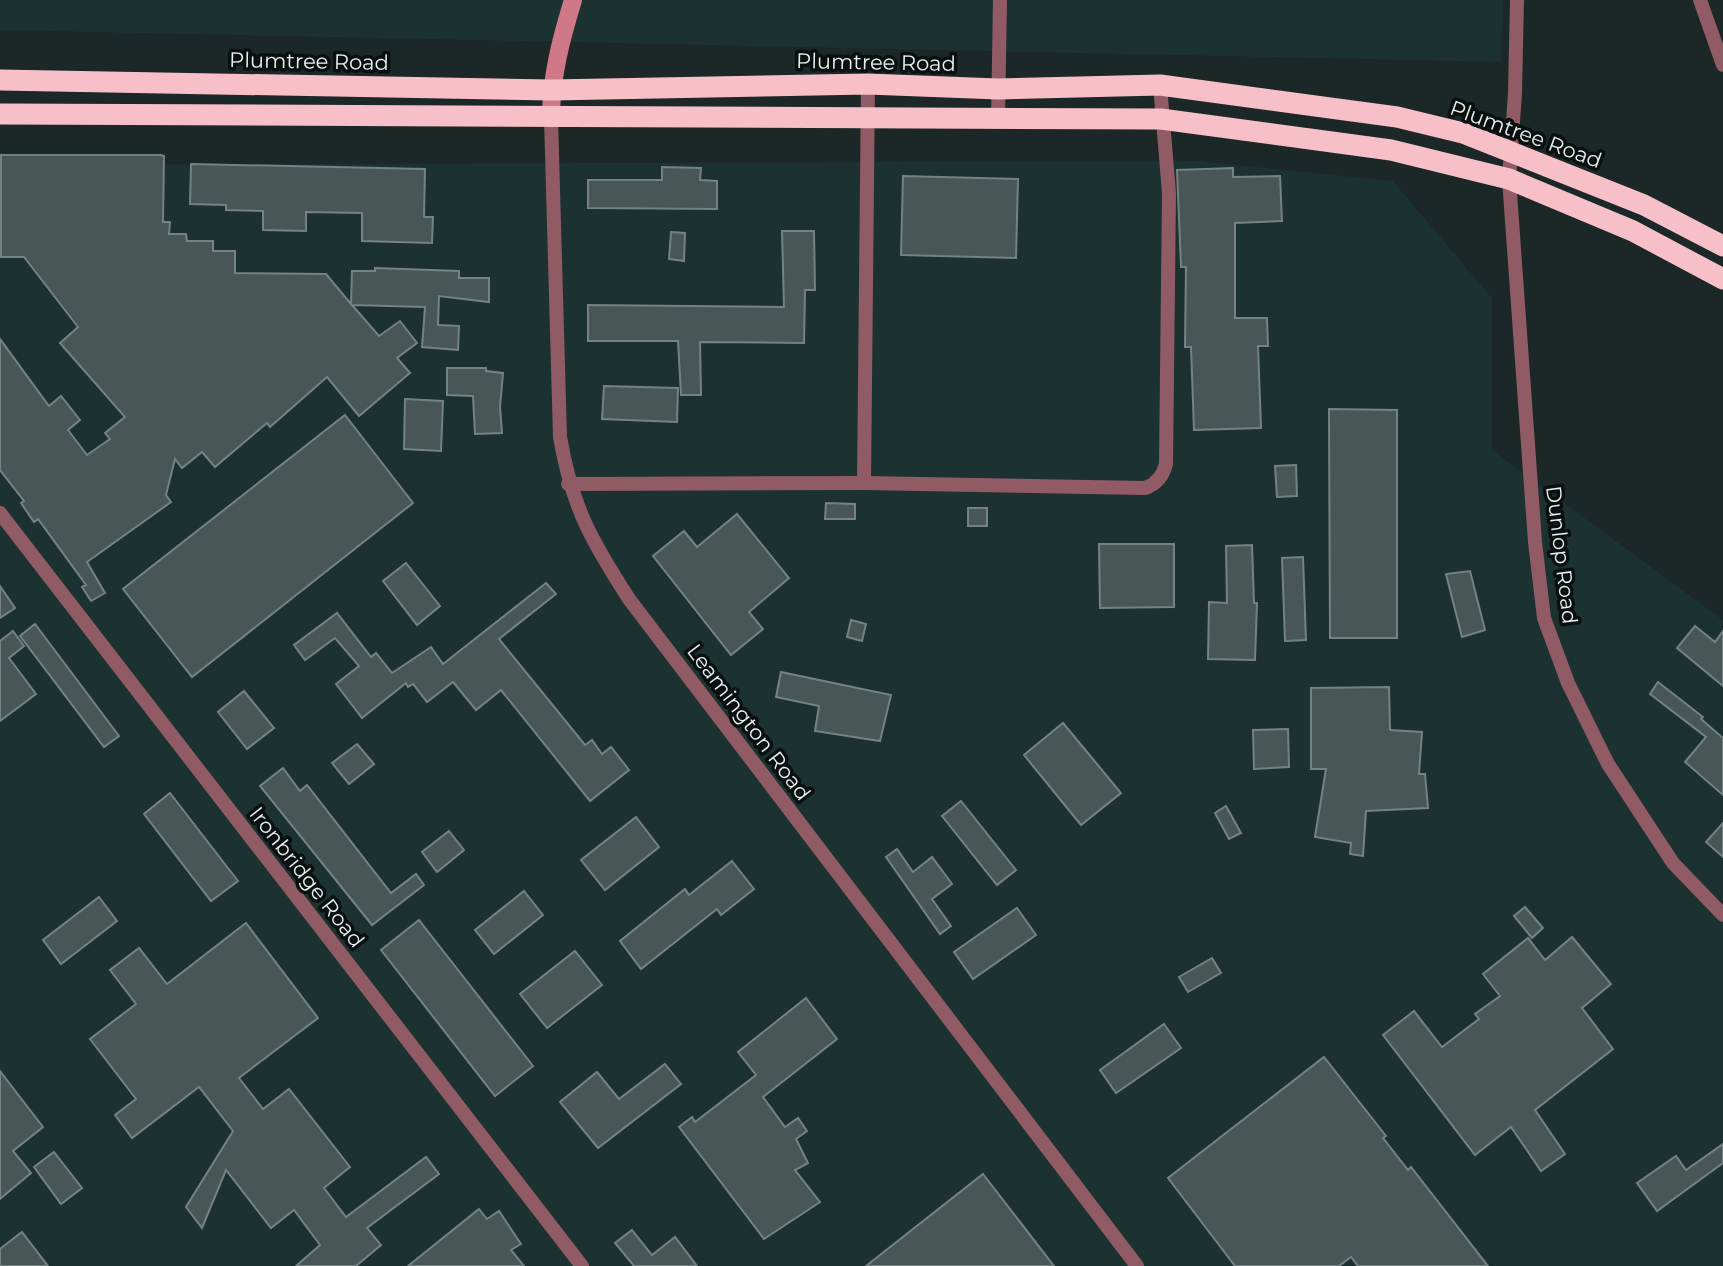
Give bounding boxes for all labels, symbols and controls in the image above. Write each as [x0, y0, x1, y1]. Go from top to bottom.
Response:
street label: Plumtree Road [229, 47, 389, 75]
street label: Plumtree Road [796, 48, 956, 76]
street label: Plumtree Road [1447, 95, 1605, 173]
street label: Dunlop Road [1541, 484, 1583, 626]
street label: Leamington Road [682, 639, 816, 805]
street label: Ironbridge Road [244, 802, 370, 952]

